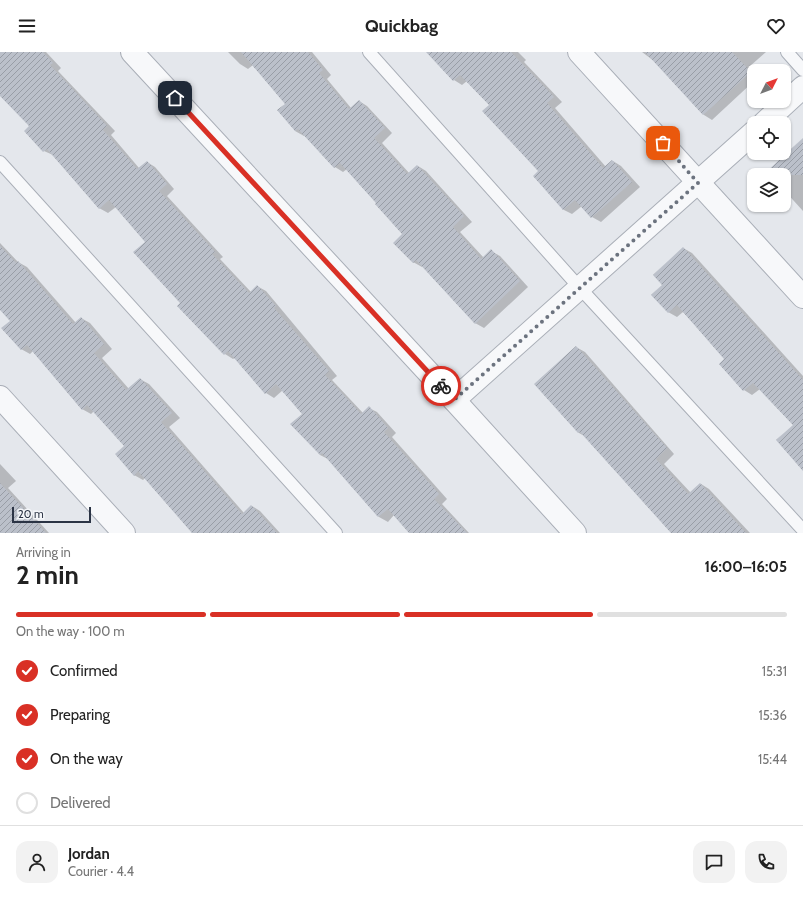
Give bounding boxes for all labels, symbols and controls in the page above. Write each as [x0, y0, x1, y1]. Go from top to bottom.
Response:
icon: menu [16, 15, 38, 37]
text: Quickbag [365, 15, 438, 37]
icon: heart [765, 15, 787, 37]
north arrow [747, 64, 791, 108]
map controls [747, 64, 791, 212]
pin [158, 81, 192, 115]
icon: home [164, 87, 186, 109]
button: locate [747, 116, 791, 160]
pin [646, 126, 680, 160]
icon: bag [652, 132, 674, 154]
button: layers [747, 168, 791, 212]
courier [421, 366, 461, 406]
icon: bike [430, 375, 452, 397]
scale bar [12, 505, 91, 524]
text: 20 m [18, 507, 44, 521]
text: Arriving in [16, 544, 71, 560]
text: 16:00–16:05 [704, 558, 787, 576]
text: 2 min [16, 559, 79, 591]
text: On the way · 100 m [16, 623, 125, 639]
icon: check [16, 660, 38, 682]
text: Confirmed [50, 662, 118, 680]
text: 15:31 [762, 663, 787, 679]
icon: check [16, 704, 38, 726]
text: Preparing [50, 706, 110, 724]
text: 15:36 [759, 707, 787, 723]
icon: check [16, 748, 38, 770]
text: On the way [50, 750, 123, 768]
text: 15:44 [758, 751, 787, 767]
text: Delivered [50, 794, 111, 812]
button: person [16, 841, 58, 883]
button: chat [693, 841, 735, 883]
button: phone [745, 841, 787, 883]
text: Jordan [68, 845, 110, 863]
text: Courier · 4.4 [68, 863, 134, 879]

